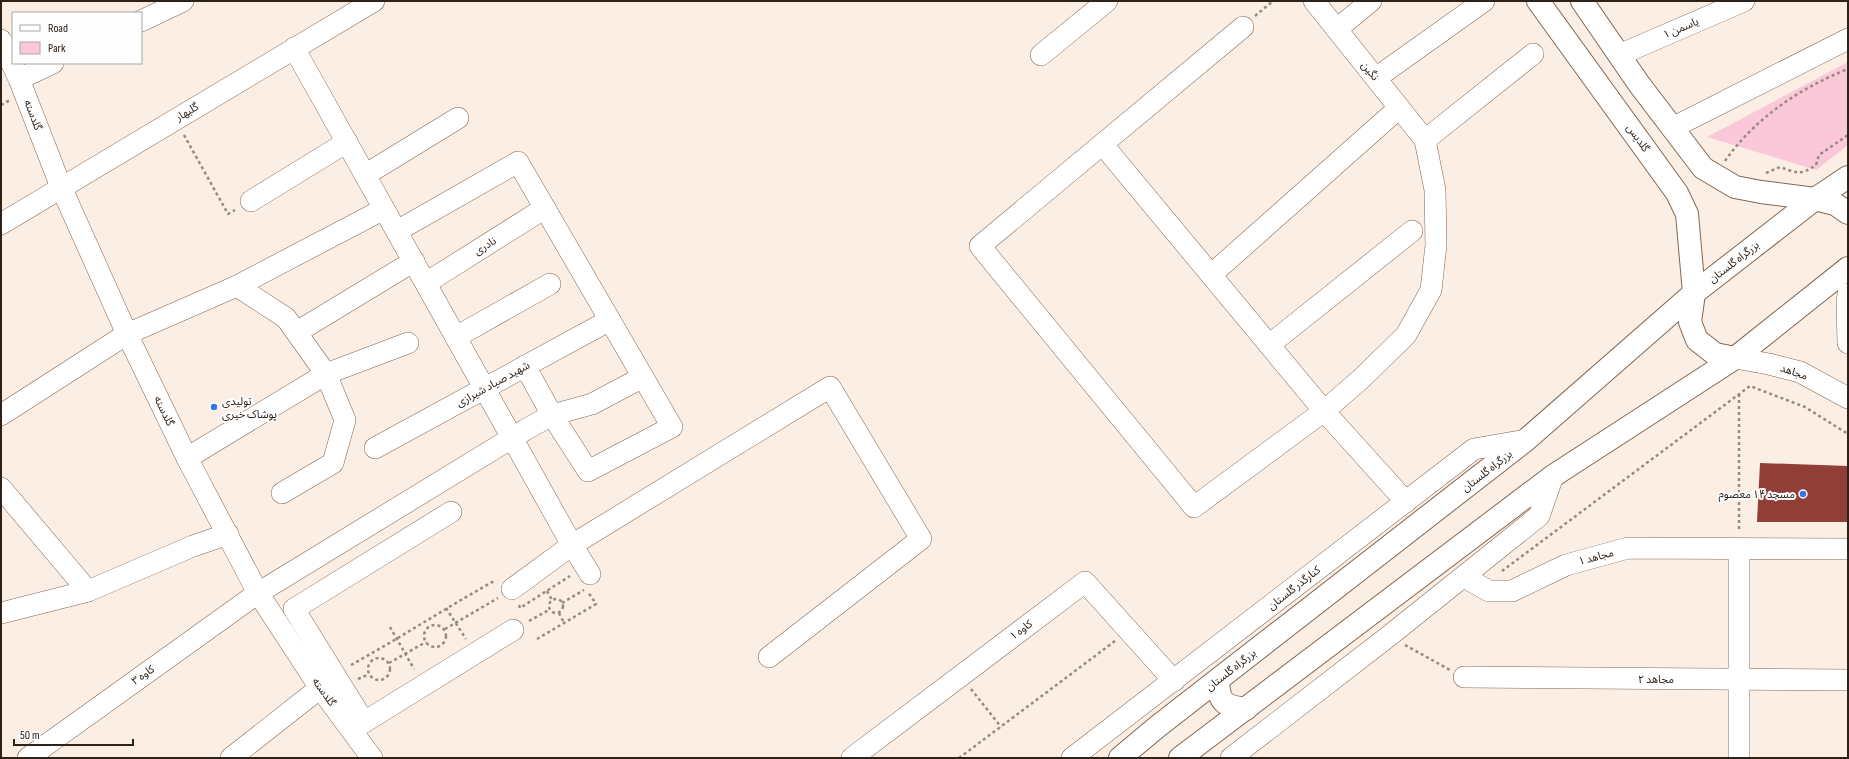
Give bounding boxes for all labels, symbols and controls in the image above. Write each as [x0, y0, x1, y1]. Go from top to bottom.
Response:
legend [12, 12, 142, 64]
street label: یاسمن ۱ [1661, 15, 1701, 41]
text: Road [48, 21, 68, 36]
text: Park [48, 41, 66, 56]
street label: نگین [1358, 59, 1382, 83]
street label: گلدسته [21, 98, 45, 133]
street label: گلبهار [172, 100, 201, 124]
street label: گلدیس [1624, 122, 1653, 155]
street label: نادری [471, 234, 499, 258]
street label: بزرگراه گلستان [1706, 238, 1762, 286]
street label: شهید صیاد شیرازی [454, 358, 532, 410]
street label: مجاهد [1779, 361, 1810, 383]
street label: گلدسته [151, 394, 177, 429]
place label: تولیدی پوشاک خیری [222, 395, 277, 422]
marker: تولیدی پوشاک خیری [209, 402, 219, 412]
street label: بزرگراه گلستان [1459, 447, 1515, 495]
place label: مسجد ۱۴ معصوم [1718, 488, 1795, 502]
marker: مسجد ۱۴ معصوم [1798, 489, 1808, 499]
street label: ۱ مجاهد [1577, 546, 1615, 568]
street label: کنارگذر گلستان [1265, 563, 1323, 613]
street label: کاوه ۱ [1007, 617, 1035, 643]
street label: بزرگراه گلستان [1203, 646, 1259, 694]
street label: کاوه ۳ [129, 662, 157, 688]
street label: مجاهد ۲ [1638, 673, 1674, 686]
street label: گلدسته [310, 675, 339, 709]
scale bar [14, 721, 133, 747]
text: 50 m [20, 728, 40, 743]

